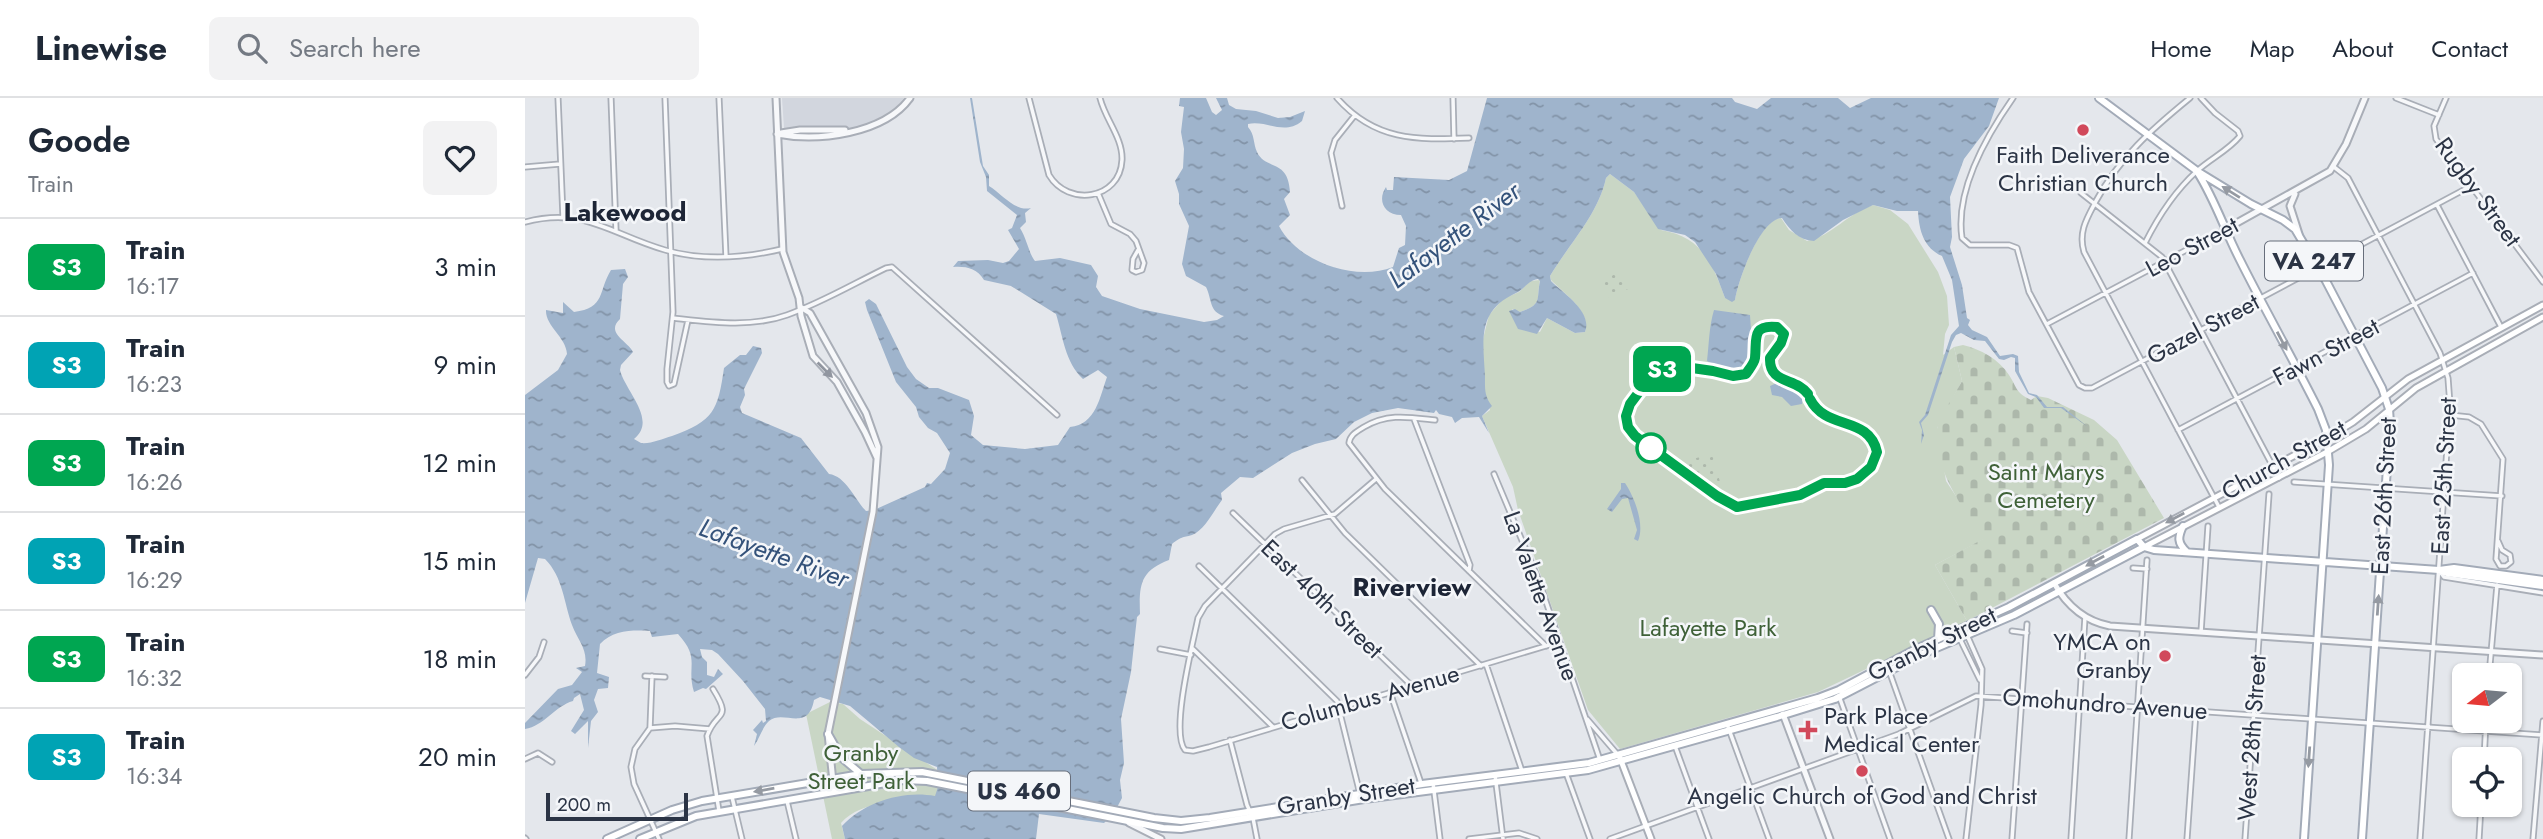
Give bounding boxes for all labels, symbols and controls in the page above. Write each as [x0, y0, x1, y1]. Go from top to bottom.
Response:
search box [209, 17, 699, 80]
text: Linewise [35, 25, 167, 72]
icon: search [233, 29, 271, 67]
text: Search here [289, 29, 421, 67]
text: Home [2150, 31, 2212, 66]
text: Map [2250, 31, 2294, 66]
text: About [2332, 31, 2393, 66]
text: Contact [2431, 31, 2508, 66]
text: Goode [28, 117, 131, 164]
button: heart [423, 121, 497, 195]
marker: Faith Deliverance Christian Church [2075, 122, 2091, 138]
street label: Rugby Street [2427, 130, 2530, 254]
place label: Faith Deliverance Christian Church [1996, 137, 2170, 200]
text: Train [28, 167, 74, 201]
water label: Lafayette River [1380, 172, 1529, 297]
one-way arrow [2221, 186, 2240, 199]
district label: Lakewood [564, 193, 686, 231]
street label: Leo Street [2139, 207, 2245, 286]
text: Train [126, 231, 185, 269]
road number: VA 247 [2265, 242, 2363, 280]
text: 3 min [434, 248, 497, 286]
text: S3 [52, 249, 81, 284]
text: 16:17 [126, 269, 179, 303]
street label: Gazel Street [2140, 284, 2266, 373]
street label: Fawn Street [2266, 309, 2385, 394]
text: Train [126, 329, 185, 367]
one-way arrow [2276, 331, 2288, 351]
text: 9 min [434, 346, 497, 384]
line badge: S3 [1631, 346, 1693, 392]
text: S3 [52, 347, 81, 382]
text: S3 [1647, 351, 1677, 386]
one-way arrow [817, 361, 834, 378]
text: 16:23 [126, 367, 182, 401]
street label: East 25th Street [2422, 396, 2465, 555]
street label: Church Street [2215, 411, 2353, 508]
street label: East 26th Street [2362, 416, 2405, 576]
text: Train [126, 427, 185, 465]
unlabelled marker [1636, 433, 1666, 463]
text: 12 min [422, 444, 497, 482]
text: S3 [52, 445, 81, 480]
park label: Saint Marys Cemetery [1988, 454, 2104, 517]
text: 16:26 [126, 465, 183, 499]
street label: La Valette Avenue [1495, 506, 1588, 686]
water label: Lafayette River [694, 508, 855, 598]
one-way arrow [2165, 512, 2185, 524]
text: Train [126, 525, 185, 563]
street label: East 40th Street [1253, 531, 1392, 666]
text: 15 min [422, 542, 497, 580]
text: S3 [52, 543, 81, 578]
one-way arrow [2085, 555, 2105, 567]
text: 16:29 [126, 563, 183, 597]
district label: Riverview [1353, 568, 1472, 606]
one-way arrow [2373, 594, 2384, 616]
street label: Granby Street [1861, 597, 2002, 690]
park label: Lafayette Park [1639, 610, 1777, 645]
text: Train [126, 623, 185, 661]
place label: YMCA on Granby [2053, 624, 2151, 687]
text: 18 min [423, 640, 497, 678]
text: S3 [52, 641, 81, 676]
marker: YMCA on Granby [2157, 648, 2173, 664]
street label: West 28th Street [2228, 654, 2275, 822]
street label: Columbus Avenue [1276, 655, 1463, 740]
text: 16:32 [126, 661, 182, 695]
north arrow [2452, 663, 2522, 733]
map controls [2452, 663, 2522, 817]
street label: Omohundro Avenue [2001, 679, 2209, 728]
place label: Park Place Medical Center [1824, 698, 1980, 761]
marker: Park Place Medical Center [1798, 720, 1818, 740]
text: Train [126, 721, 185, 759]
park label: Granby Street Park [807, 735, 915, 798]
text: 20 min [418, 738, 497, 776]
text: S3 [52, 739, 81, 774]
one-way arrow [2303, 746, 2314, 768]
button: locate [2452, 747, 2522, 817]
text: 16:34 [126, 759, 182, 793]
marker: Angelic Church of God and Christ [1854, 763, 1870, 779]
street label: Granby Street [1274, 767, 1418, 824]
road number: US 460 [968, 772, 1070, 810]
place label: Angelic Church of God and Christ [1687, 778, 2037, 813]
one-way arrow [753, 785, 775, 796]
scale bar [546, 790, 688, 822]
text: 200 m [557, 791, 611, 818]

